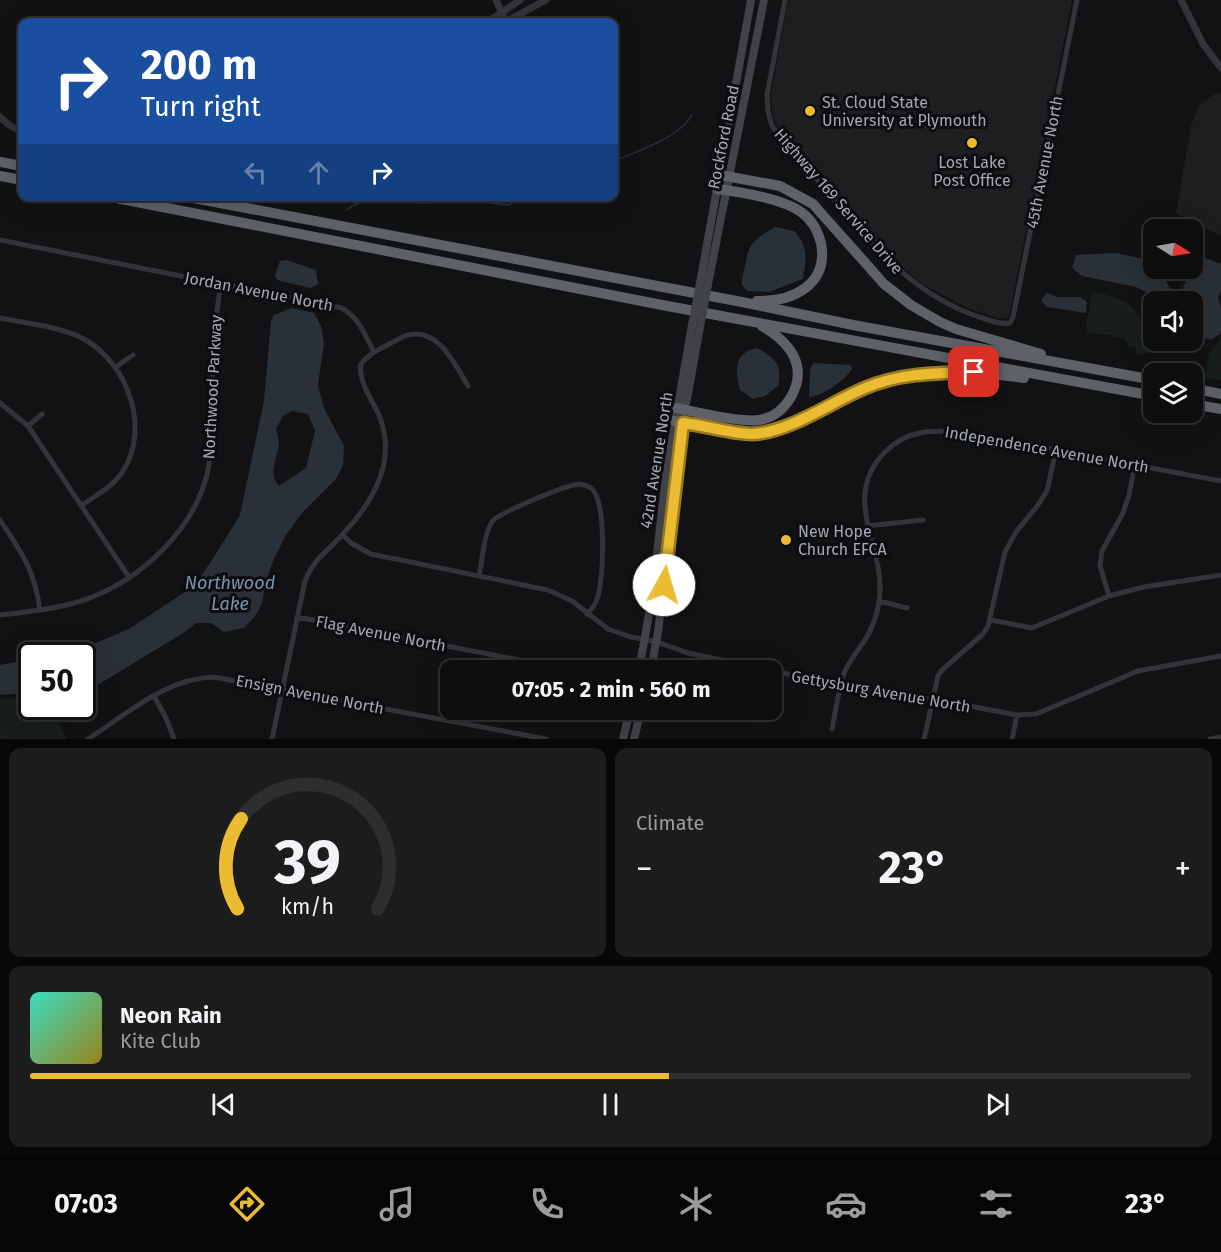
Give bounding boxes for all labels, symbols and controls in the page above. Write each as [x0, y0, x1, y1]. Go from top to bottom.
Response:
text: 200 m [141, 40, 257, 90]
icon: right [42, 42, 120, 120]
street label: Rockford Road [704, 83, 743, 191]
text: Turn right [141, 91, 261, 123]
place label: St. Cloud State University at Plymouth [822, 93, 987, 130]
street label: 45th Avenue North [1022, 94, 1067, 230]
marker: St. Cloud State University at Plymouth [803, 104, 817, 118]
street label: Highway 169 Service Drive [770, 125, 907, 278]
marker: Lost Lake Post Office [965, 136, 979, 150]
place label: Lost Lake Post Office [933, 153, 1011, 190]
icon: left [239, 156, 272, 189]
icon: ahead [302, 156, 335, 189]
icon: right [365, 156, 398, 189]
north arrow [1143, 219, 1203, 279]
map controls [1143, 219, 1203, 423]
street label: Jordan Avenue North [183, 268, 335, 315]
button: sound [1143, 291, 1203, 351]
street label: Northwood Parkway [199, 314, 226, 460]
pin [948, 346, 999, 397]
icon: arrive [957, 355, 990, 388]
button: layers [1143, 363, 1203, 423]
street label: 42nd Avenue North [636, 390, 677, 530]
street label: Independence Avenue North [943, 422, 1150, 477]
place label: New Hope Church EFCA [798, 522, 888, 559]
marker: New Hope Church EFCA [779, 533, 793, 547]
position arrow [632, 553, 696, 617]
water label: Northwood Lake [185, 572, 276, 615]
street label: Flag Avenue North [314, 612, 448, 655]
speed limit sign: 50 [18, 642, 96, 720]
street label: Gettysburg Avenue North [790, 666, 972, 717]
street label: Ensign Avenue North [234, 671, 386, 718]
text: 07:05 · 2 min · 560 m [511, 676, 711, 703]
text: Climate [636, 811, 704, 835]
text: 39 [273, 825, 341, 900]
text: 23° [879, 841, 948, 895]
text: − [636, 849, 653, 889]
text: + [1175, 849, 1191, 889]
text: km/h [281, 895, 334, 921]
text: Neon Rain [120, 1002, 222, 1029]
text: Kite Club [120, 1029, 201, 1053]
icon: previous [207, 1088, 240, 1121]
icon: pause [594, 1088, 627, 1121]
icon: next [981, 1088, 1014, 1121]
icon: directions [226, 1183, 268, 1225]
icon: music [376, 1183, 418, 1225]
icon: phone [526, 1183, 568, 1225]
icon: climate [675, 1183, 717, 1225]
icon: car [825, 1183, 867, 1225]
icon: filters [975, 1183, 1017, 1225]
text: 07:03 [54, 1188, 118, 1220]
text: 23° [1125, 1188, 1167, 1220]

